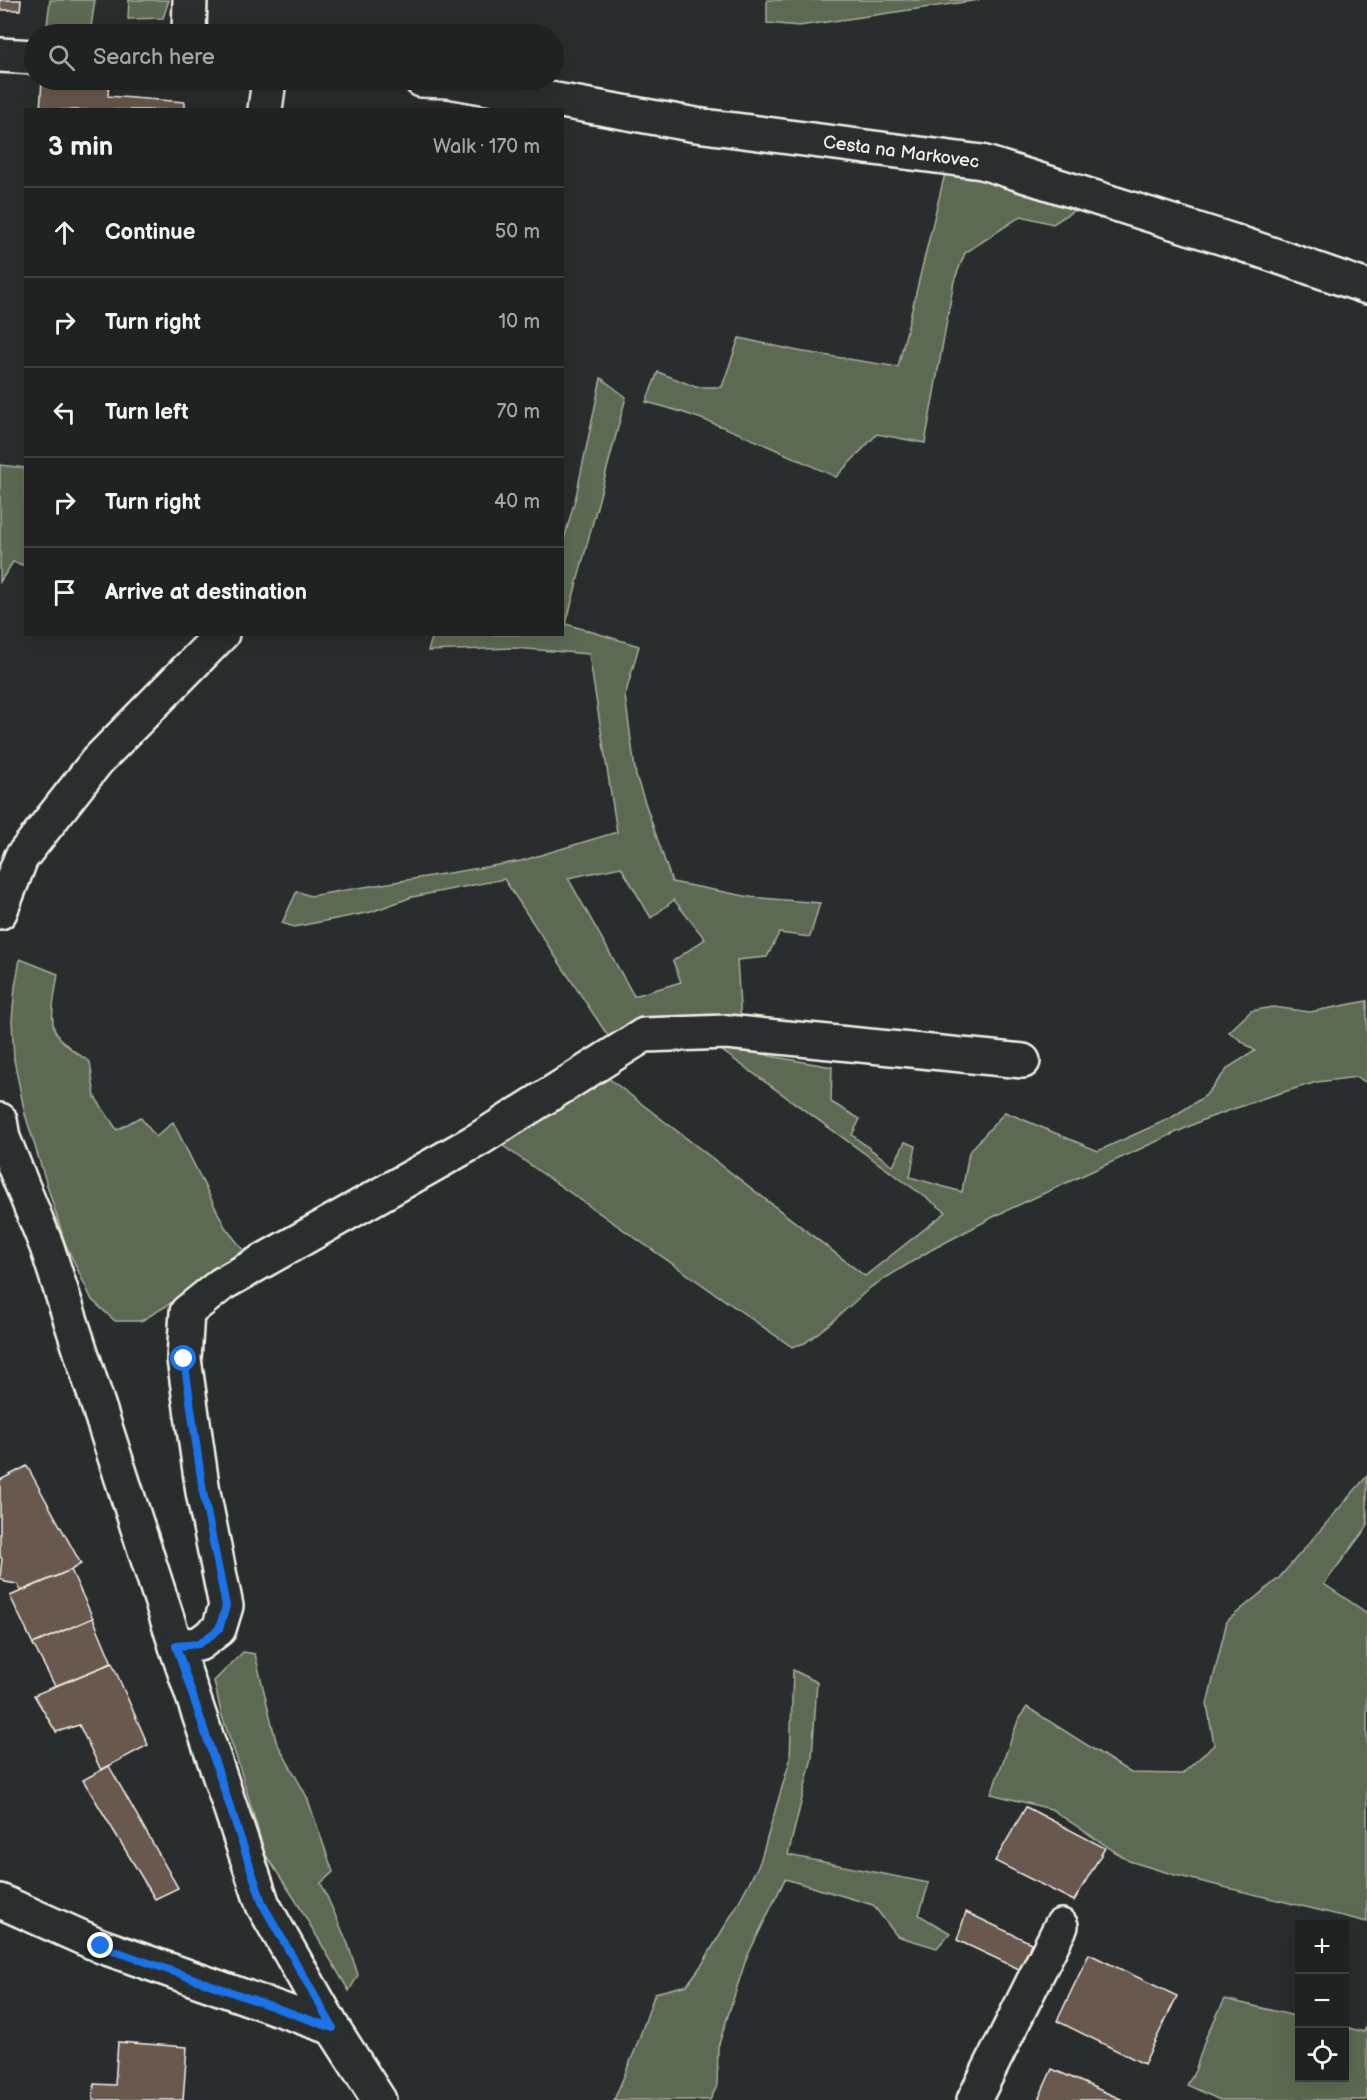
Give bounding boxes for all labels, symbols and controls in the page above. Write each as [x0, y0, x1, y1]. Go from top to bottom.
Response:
search box [24, 24, 564, 90]
icon: search [45, 41, 78, 74]
text: Search here [93, 44, 215, 71]
street label: Cesta na Markovec [822, 131, 981, 172]
text: 3 min [48, 132, 113, 163]
text: Walk · 170 m [433, 135, 540, 159]
icon: ahead [48, 216, 81, 249]
text: Continue [105, 219, 195, 246]
text: 50 m [495, 220, 540, 244]
icon: right [48, 306, 81, 339]
text: Turn right [105, 309, 201, 336]
text: 10 m [499, 310, 540, 334]
icon: left [48, 396, 81, 429]
text: Turn left [105, 399, 189, 426]
text: 70 m [496, 400, 540, 424]
icon: right [48, 486, 81, 519]
text: Turn right [105, 489, 201, 516]
text: 40 m [494, 490, 540, 514]
icon: arrive [48, 576, 81, 609]
text: Arrive at destination [105, 579, 307, 606]
route start [170, 1345, 196, 1371]
map controls [1295, 1920, 1349, 2082]
button: + [1295, 1920, 1349, 1974]
route end [87, 1932, 113, 1958]
button: − [1295, 1974, 1349, 2028]
button: locate [1295, 2028, 1349, 2082]

